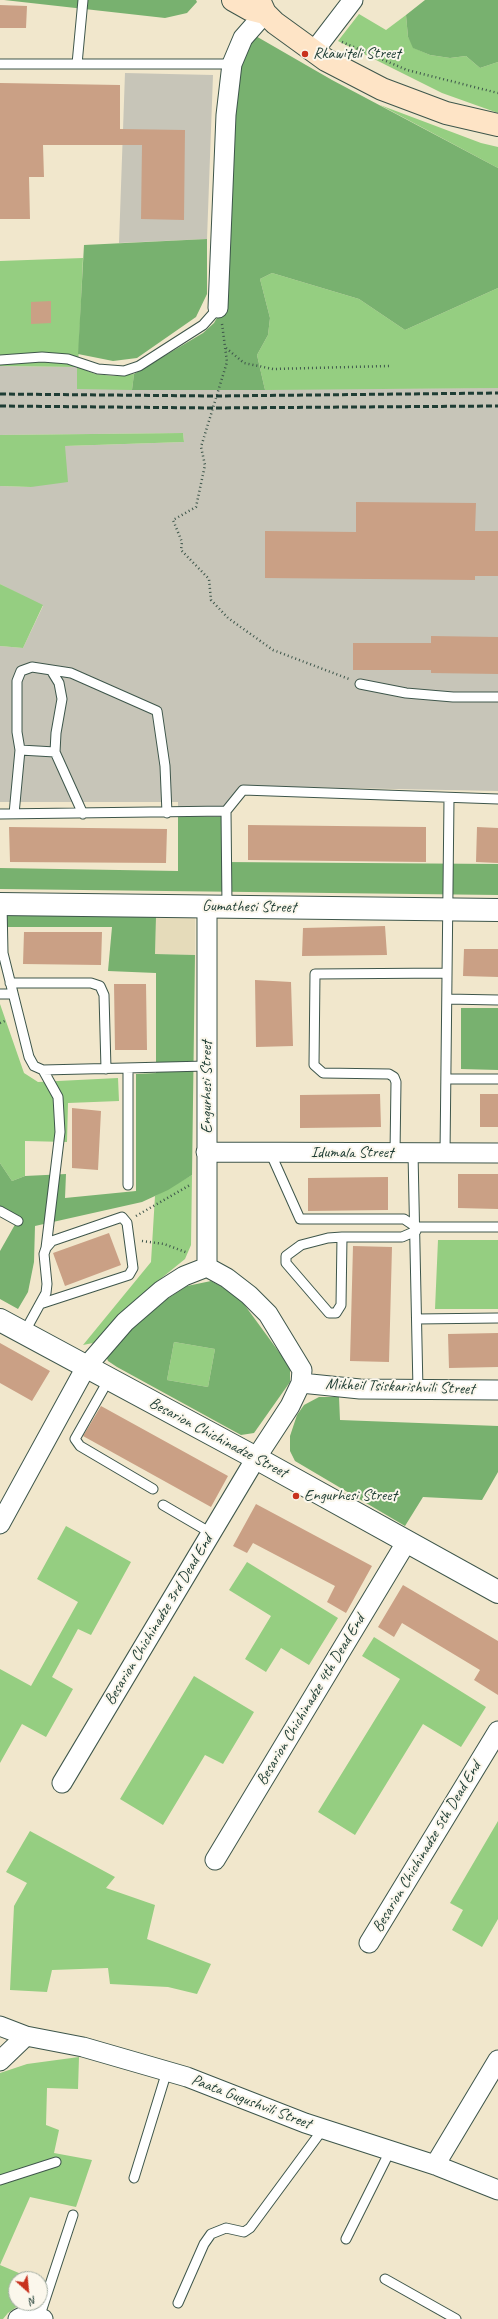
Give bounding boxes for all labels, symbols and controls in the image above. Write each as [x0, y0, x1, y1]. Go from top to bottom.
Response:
place label: Rkawiteli Street [313, 44, 401, 64]
marker: Rkawiteli Street [300, 49, 310, 59]
street label: Gumathesi Street [202, 897, 296, 917]
street label: Engurhesi Street [197, 1041, 217, 1133]
street label: Idumala Street [311, 1143, 393, 1163]
street label: Mikheil Tsiskarishvili Street [325, 1375, 475, 1399]
street label: Besarion Chichinadze Street [146, 1393, 290, 1483]
place label: Engurhesi Street [304, 1486, 397, 1506]
marker: Engurhesi Street [291, 1491, 301, 1501]
street label: Besarion Chichinadze 3rd Dead End [101, 1531, 217, 1709]
street label: Besarion Chichinadze 4th Dead End [252, 1611, 370, 1789]
street label: Besarion Chichinadze 5th Dead End [368, 1758, 486, 1936]
street label: Paata Gugushvili Street [188, 2070, 314, 2134]
north arrow [8, 2271, 48, 2311]
text: N [27, 2293, 39, 2309]

